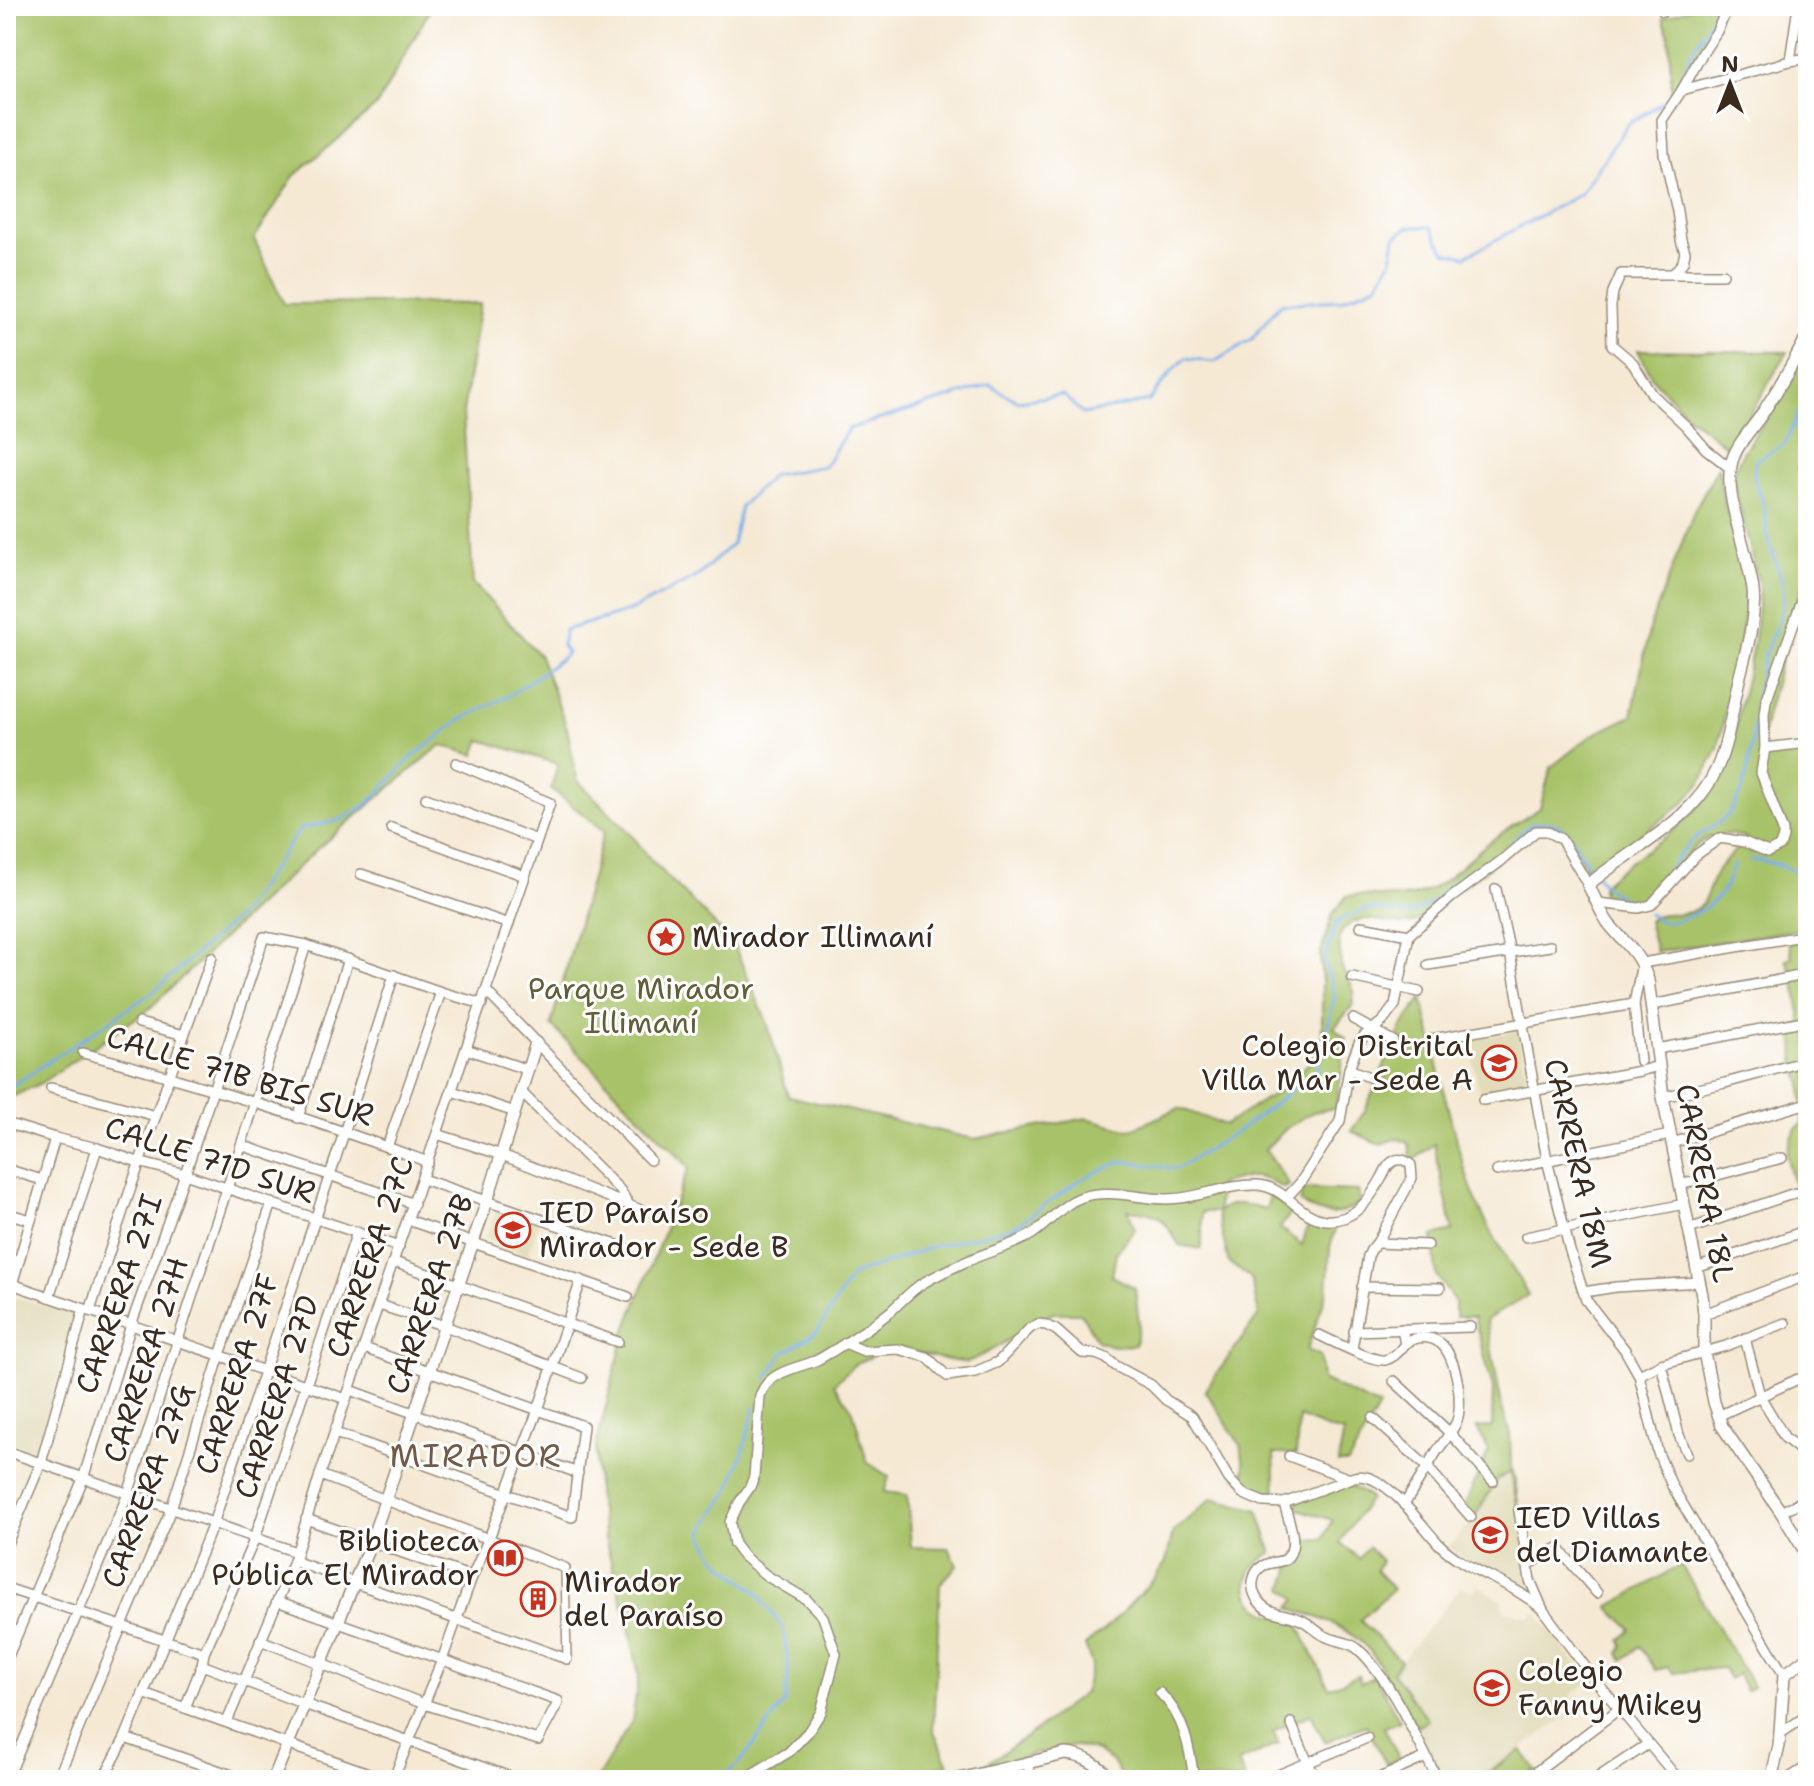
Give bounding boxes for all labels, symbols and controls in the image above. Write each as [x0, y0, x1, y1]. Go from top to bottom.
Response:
north arrow [1690, 44, 1770, 124]
text: N [1721, 50, 1739, 79]
place label: Mirador Illimaní [692, 916, 934, 957]
place icon: Mirador Illimaní [647, 918, 685, 956]
park label: Parque Mirador Illimaní [528, 968, 754, 1043]
street label: CALLE 71B BIS SUR [102, 1015, 379, 1136]
place label: Colegio Distrital Villa Mar - Sede A [1201, 1025, 1473, 1100]
school or university icon: Colegio Distrital Villa Mar - Sede A [1480, 1044, 1518, 1082]
street label: CARRERA 18M [1534, 1054, 1622, 1272]
street label: CARRERA 18L [1666, 1080, 1745, 1286]
street label: CALLE 71D SUR [100, 1106, 321, 1213]
street label: CARRERA 27C [316, 1151, 423, 1363]
street label: CARRERA 27B [376, 1188, 483, 1400]
street label: CARRERA 27I [65, 1189, 172, 1399]
place label: IED Paraíso Mirador - Sede B [539, 1192, 789, 1267]
school or university icon: IED Paraíso Mirador - Sede B [494, 1211, 532, 1249]
street label: CARRERA 27H [93, 1252, 198, 1468]
street label: CARRERA 27F [185, 1268, 288, 1480]
street label: CARRERA 27D [224, 1290, 329, 1504]
street label: CARRERA 27G [92, 1378, 203, 1594]
district label: MIRADOR [390, 1434, 563, 1477]
place label: IED Villas del Diamante [1516, 1497, 1709, 1572]
school or university icon: IED Villas del Diamante [1471, 1516, 1509, 1554]
place label: Biblioteca Pública El Mirador [211, 1520, 479, 1595]
library icon: Biblioteca Pública El Mirador [486, 1539, 524, 1577]
place label: Mirador del Paraíso [564, 1561, 724, 1636]
building icon: Mirador del Paraíso [519, 1580, 557, 1618]
place label: Colegio Fanny Mikey [1518, 1650, 1703, 1725]
school or university icon: Colegio Fanny Mikey [1473, 1669, 1511, 1707]

